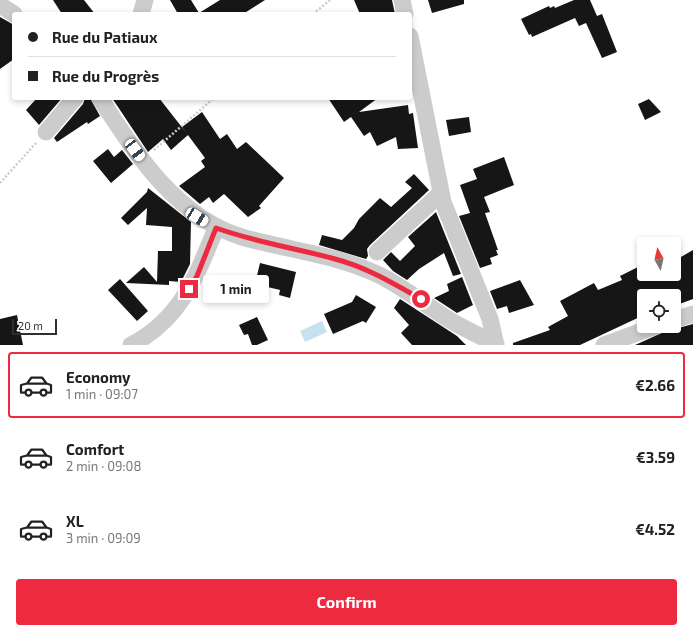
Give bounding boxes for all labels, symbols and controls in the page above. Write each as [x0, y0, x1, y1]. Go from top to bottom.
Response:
text: Rue du Patiaux [52, 28, 157, 46]
text: Rue du Progrès [52, 67, 159, 85]
car [123, 137, 147, 163]
car [184, 206, 210, 228]
north arrow [637, 237, 681, 281]
map controls [637, 237, 681, 333]
callout: 1 min [203, 275, 269, 303]
route end [180, 280, 198, 298]
text: 1 min [220, 281, 252, 297]
button: locate [637, 289, 681, 333]
route start [412, 290, 430, 308]
scale bar [12, 317, 57, 336]
text: 20 m [18, 319, 43, 332]
icon: car [18, 367, 54, 403]
text: Economy [66, 368, 131, 386]
text: €2.66 [635, 376, 675, 394]
text: 1 min · 09:07 [66, 386, 138, 402]
icon: car [18, 439, 54, 475]
text: Comfort [66, 440, 124, 458]
text: €3.59 [636, 448, 675, 466]
text: 2 min · 09:08 [66, 458, 141, 474]
icon: car [18, 511, 54, 547]
text: XL [66, 512, 84, 530]
text: €4.52 [635, 520, 675, 538]
text: 3 min · 09:09 [66, 530, 141, 546]
button: Confirm [16, 579, 677, 625]

